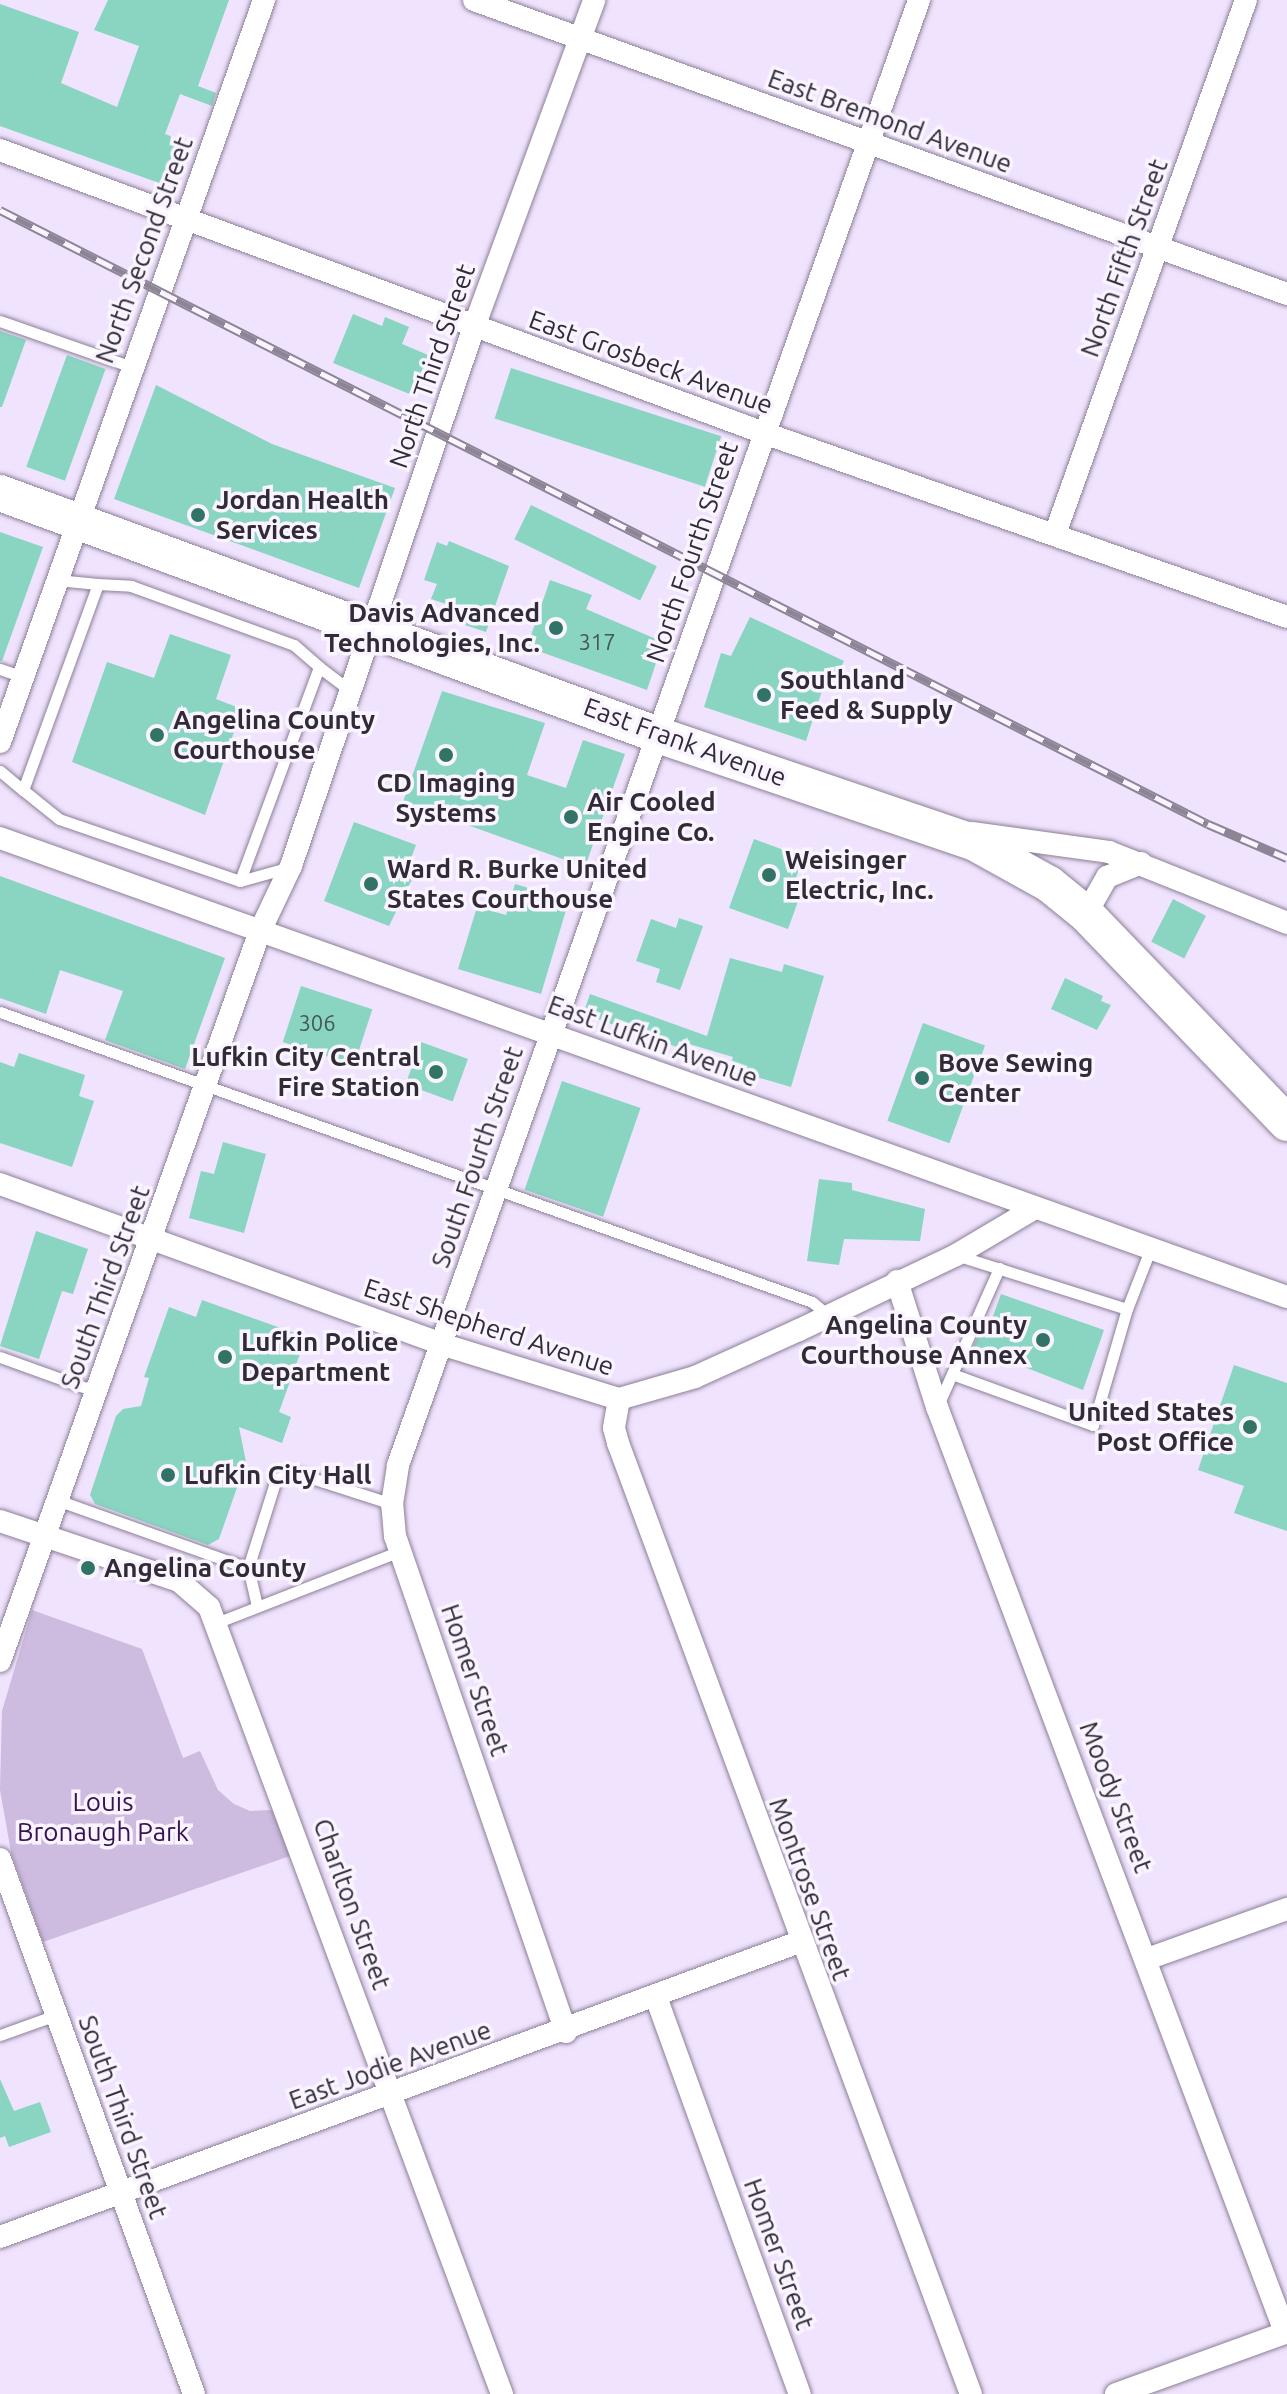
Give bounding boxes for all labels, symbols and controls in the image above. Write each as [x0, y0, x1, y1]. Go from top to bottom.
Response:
street label: East Bremond Avenue [764, 62, 1016, 180]
street label: North Second Street [89, 133, 199, 367]
street label: North Fifth Street [1074, 155, 1174, 361]
street label: North Third Street [382, 260, 482, 472]
street label: East Grosbeck Avenue [525, 303, 777, 421]
street label: North Fourth Street [640, 437, 744, 667]
place label: Jordan Health Services [216, 484, 389, 546]
marker: Jordan Health Services [187, 504, 209, 526]
place label: Davis Advanced Technologies, Inc. [324, 597, 540, 658]
marker: Davis Advanced Technologies, Inc. [547, 619, 565, 637]
house number: 317 [578, 629, 616, 655]
place label: Southland Feed & Supply [780, 664, 953, 726]
marker: Southland Feed & Supply [755, 686, 773, 704]
street label: East Frank Avenue [579, 691, 791, 793]
place label: Angelina County Courthouse [173, 704, 375, 766]
marker: Angelina County Courthouse [148, 726, 166, 744]
marker: CD Imaging Systems [437, 746, 455, 764]
place label: CD Imaging Systems [376, 767, 516, 828]
place label: Air Cooled Engine Co. [587, 786, 715, 848]
marker: Air Cooled Engine Co. [562, 808, 580, 826]
place label: Weisinger Electric, Inc. [785, 844, 934, 906]
place label: Ward R. Burke United States Courthouse [387, 853, 647, 914]
marker: Weisinger Electric, Inc. [760, 866, 778, 884]
marker: Ward R. Burke United States Courthouse [362, 875, 380, 893]
street label: East Lufkin Avenue [544, 989, 762, 1093]
house number: 306 [298, 1010, 336, 1036]
place label: Lufkin City Central Fire Station [191, 1041, 420, 1102]
street label: South Fourth Street [425, 1042, 529, 1272]
place label: Bove Sewing Center [938, 1047, 1093, 1108]
marker: Lufkin City Central Fire Station [427, 1063, 445, 1081]
marker: Bove Sewing Center [913, 1069, 931, 1087]
street label: South Third Street [54, 1181, 156, 1393]
street label: East Shepherd Avenue [360, 1272, 618, 1382]
place label: Angelina County Courthouse Annex [801, 1309, 1027, 1370]
place label: Lufkin Police Department [241, 1326, 398, 1388]
marker: Angelina County Courthouse Annex [1034, 1331, 1052, 1349]
marker: Lufkin Police Department [216, 1348, 234, 1366]
place label: United States Post Office [1068, 1396, 1234, 1458]
marker: United States Post Office [1241, 1418, 1259, 1436]
place label: Lufkin City Hall [184, 1459, 371, 1491]
marker: Lufkin City Hall [159, 1466, 177, 1484]
place label: Angelina County [104, 1552, 306, 1584]
marker: Angelina County [79, 1559, 97, 1577]
street label: Homer Street [434, 1600, 516, 1760]
street label: Moody Street [1073, 1717, 1159, 1877]
park label: Louis Bronaugh Park [17, 1786, 189, 1848]
street label: Montrose Street [762, 1793, 858, 1985]
street label: Charlton Street [307, 1814, 397, 1994]
street label: South Third Street [72, 2011, 174, 2223]
street label: East Jodie Avenue [285, 2014, 495, 2116]
street label: Homer Street [737, 2174, 821, 2334]

